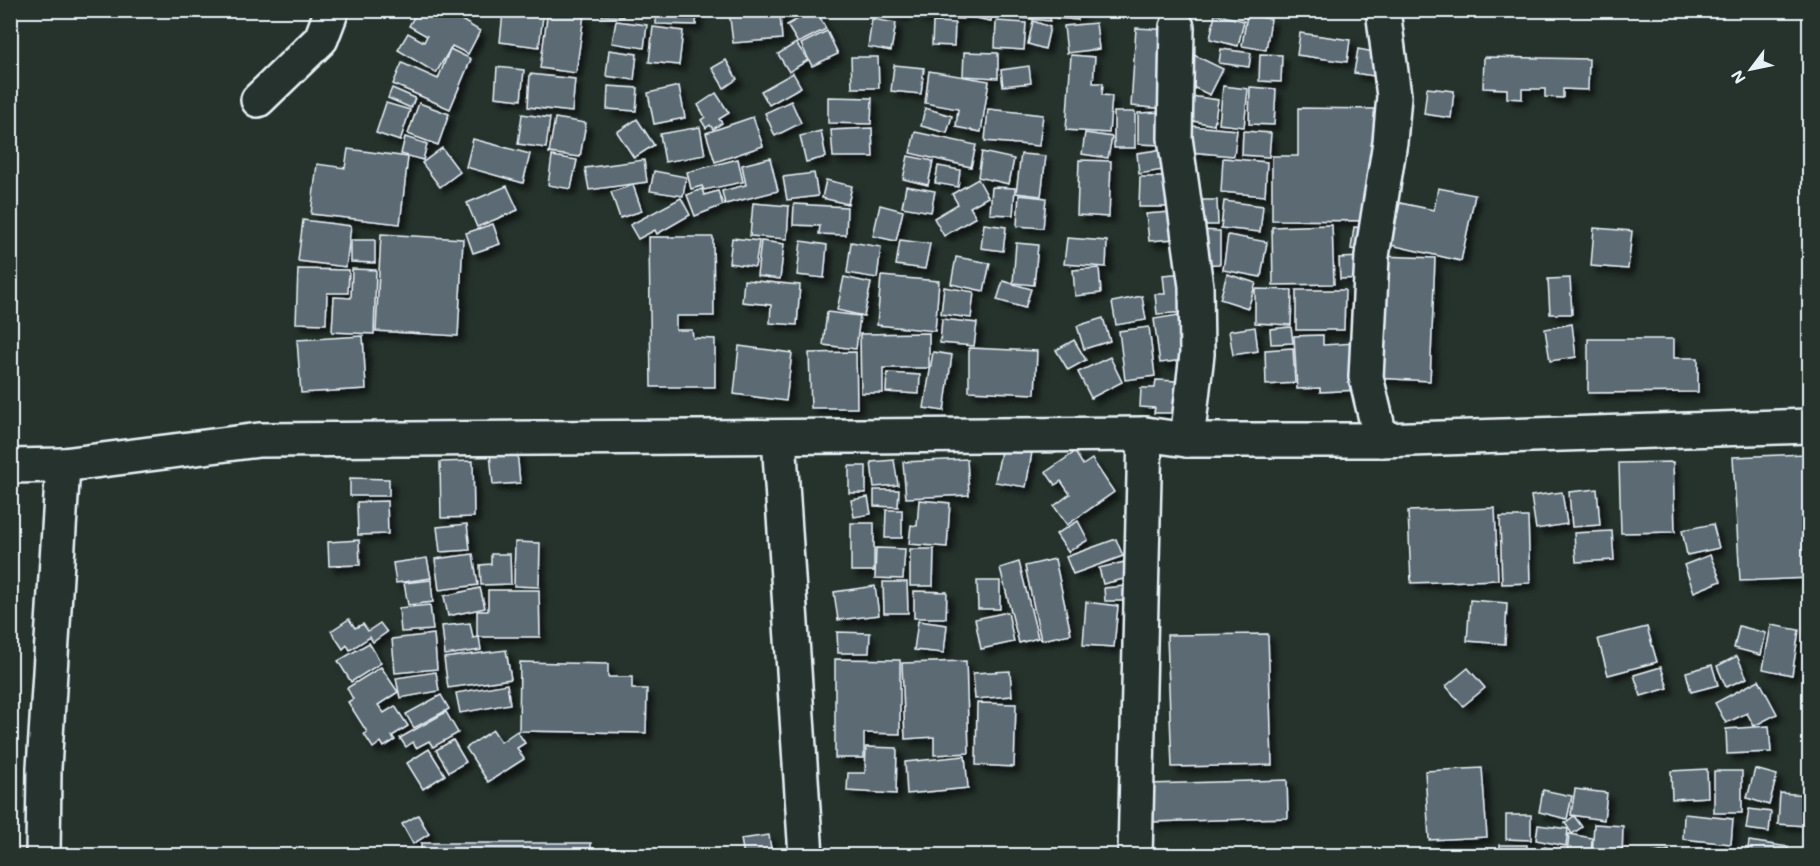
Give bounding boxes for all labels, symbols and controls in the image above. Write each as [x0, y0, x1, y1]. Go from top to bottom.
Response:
north arrow [1721, 39, 1781, 99]
text: N [1726, 66, 1750, 88]

